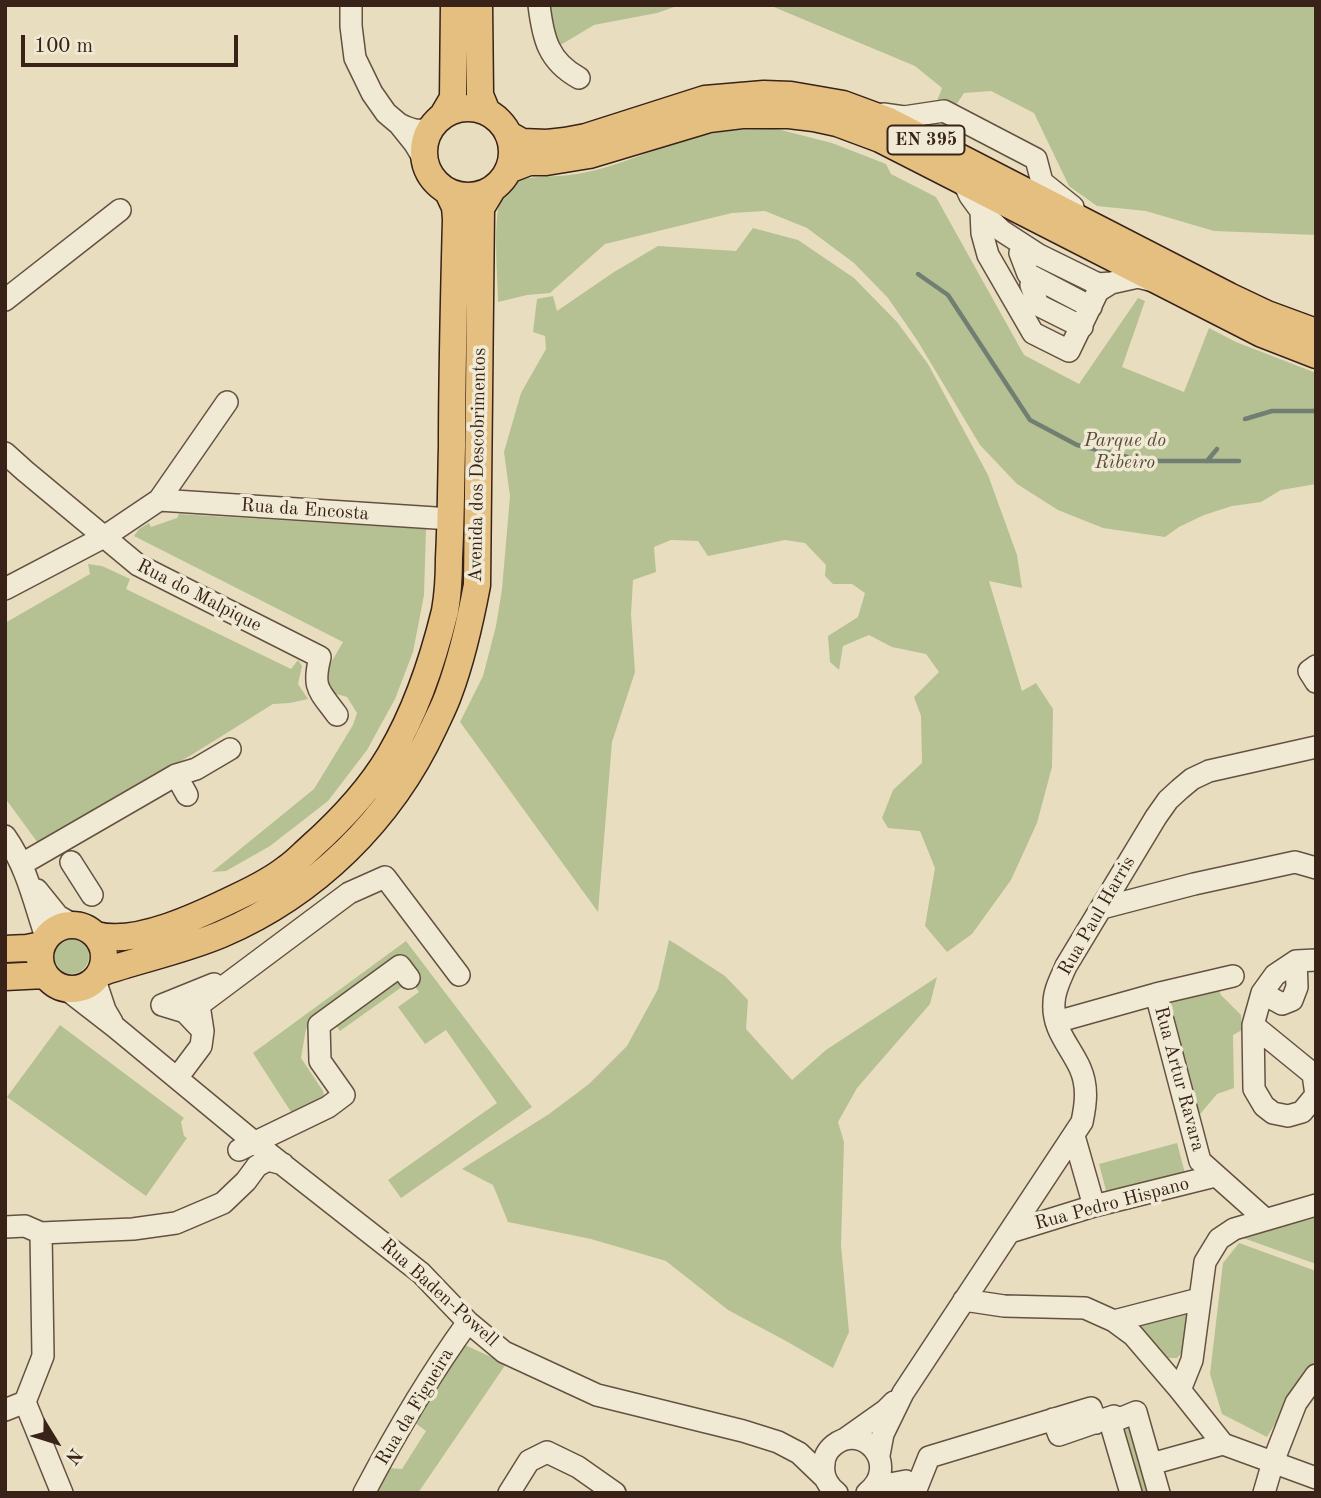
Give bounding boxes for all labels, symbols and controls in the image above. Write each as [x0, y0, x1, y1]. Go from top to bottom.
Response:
scale bar [24, 21, 242, 65]
text: 100 m [34, 36, 93, 57]
road number: EN 395 [888, 125, 964, 154]
street label: Avenida dos Descobrimentos [465, 347, 491, 583]
park label: Parque do Ribeiro [1084, 430, 1166, 474]
street label: Rua da Encosta [240, 494, 370, 526]
street label: Rua do Malpique [133, 555, 265, 637]
street label: Rua Paul Harris [1054, 852, 1140, 980]
street label: Rua Artur Ravara [1149, 1004, 1209, 1154]
street label: Rua Pedro Hispano [1032, 1172, 1192, 1236]
street label: Rua Baden-Powell [375, 1234, 503, 1352]
street label: Rua da Figueira [371, 1344, 459, 1470]
north arrow [21, 1407, 91, 1477]
text: N [61, 1444, 85, 1467]

